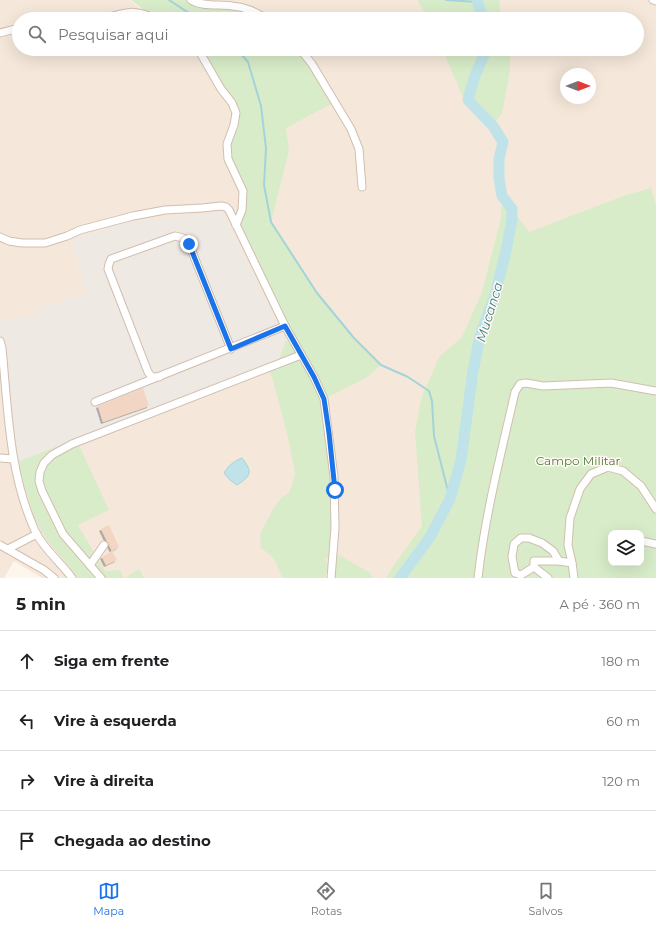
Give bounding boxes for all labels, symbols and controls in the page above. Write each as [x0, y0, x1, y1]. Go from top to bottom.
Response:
search box [12, 12, 644, 56]
icon: search [26, 23, 48, 45]
text: Pesquisar aqui [58, 25, 169, 44]
north arrow [560, 68, 596, 104]
route end [180, 235, 198, 253]
water label: Mucanca [472, 280, 506, 344]
park label: Campo Militar [536, 453, 620, 468]
route start [326, 481, 344, 499]
map controls [608, 530, 644, 566]
button: layers [608, 530, 644, 566]
text: 5 min [16, 594, 66, 614]
text: A pé · 360 m [559, 596, 640, 612]
icon: ahead [16, 650, 38, 672]
text: Siga em frente [54, 651, 169, 670]
text: 180 m [601, 653, 640, 669]
icon: left [16, 710, 38, 732]
text: Vire à esquerda [54, 711, 177, 730]
text: 60 m [606, 713, 640, 729]
icon: right [16, 770, 38, 792]
text: Vire à direita [54, 771, 154, 790]
text: 120 m [602, 773, 640, 789]
icon: arrive [16, 830, 38, 852]
text: Chegada ao destino [54, 831, 211, 850]
tab: Mapa [93, 880, 124, 918]
tab: Rotas [311, 880, 342, 918]
tab: Salvos [528, 880, 563, 918]

